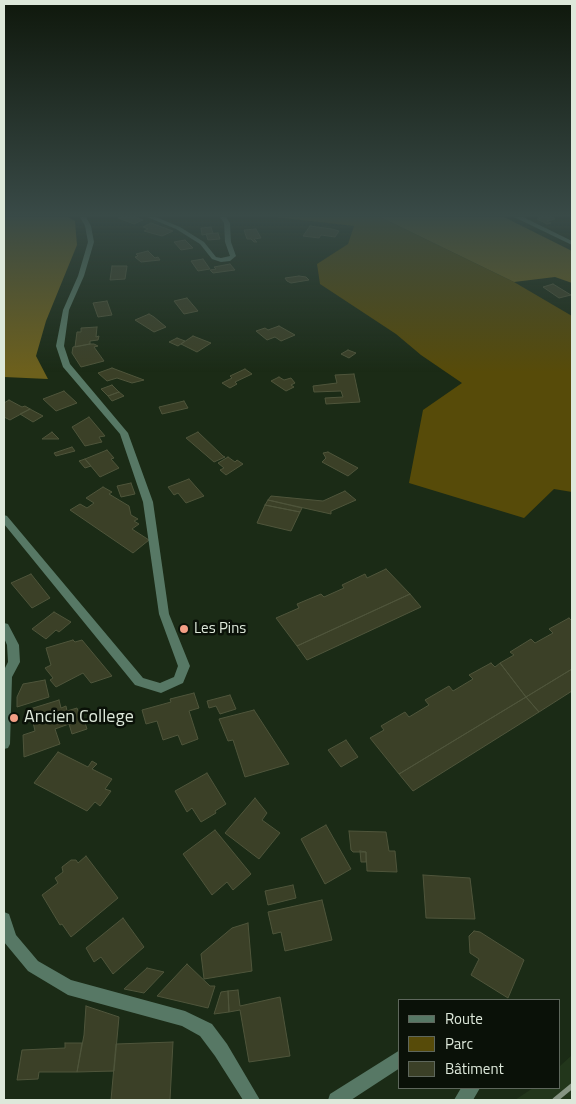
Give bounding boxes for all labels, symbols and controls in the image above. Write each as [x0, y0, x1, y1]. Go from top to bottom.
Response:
place label: Les Pins [194, 620, 246, 638]
marker: Les Pins [178, 623, 190, 635]
place label: Ancien College [24, 707, 134, 729]
marker: Ancien College [8, 712, 20, 724]
legend [398, 999, 561, 1089]
text: Route [445, 1007, 483, 1030]
text: Parc [445, 1032, 473, 1055]
text: Bâtiment [445, 1057, 504, 1080]

